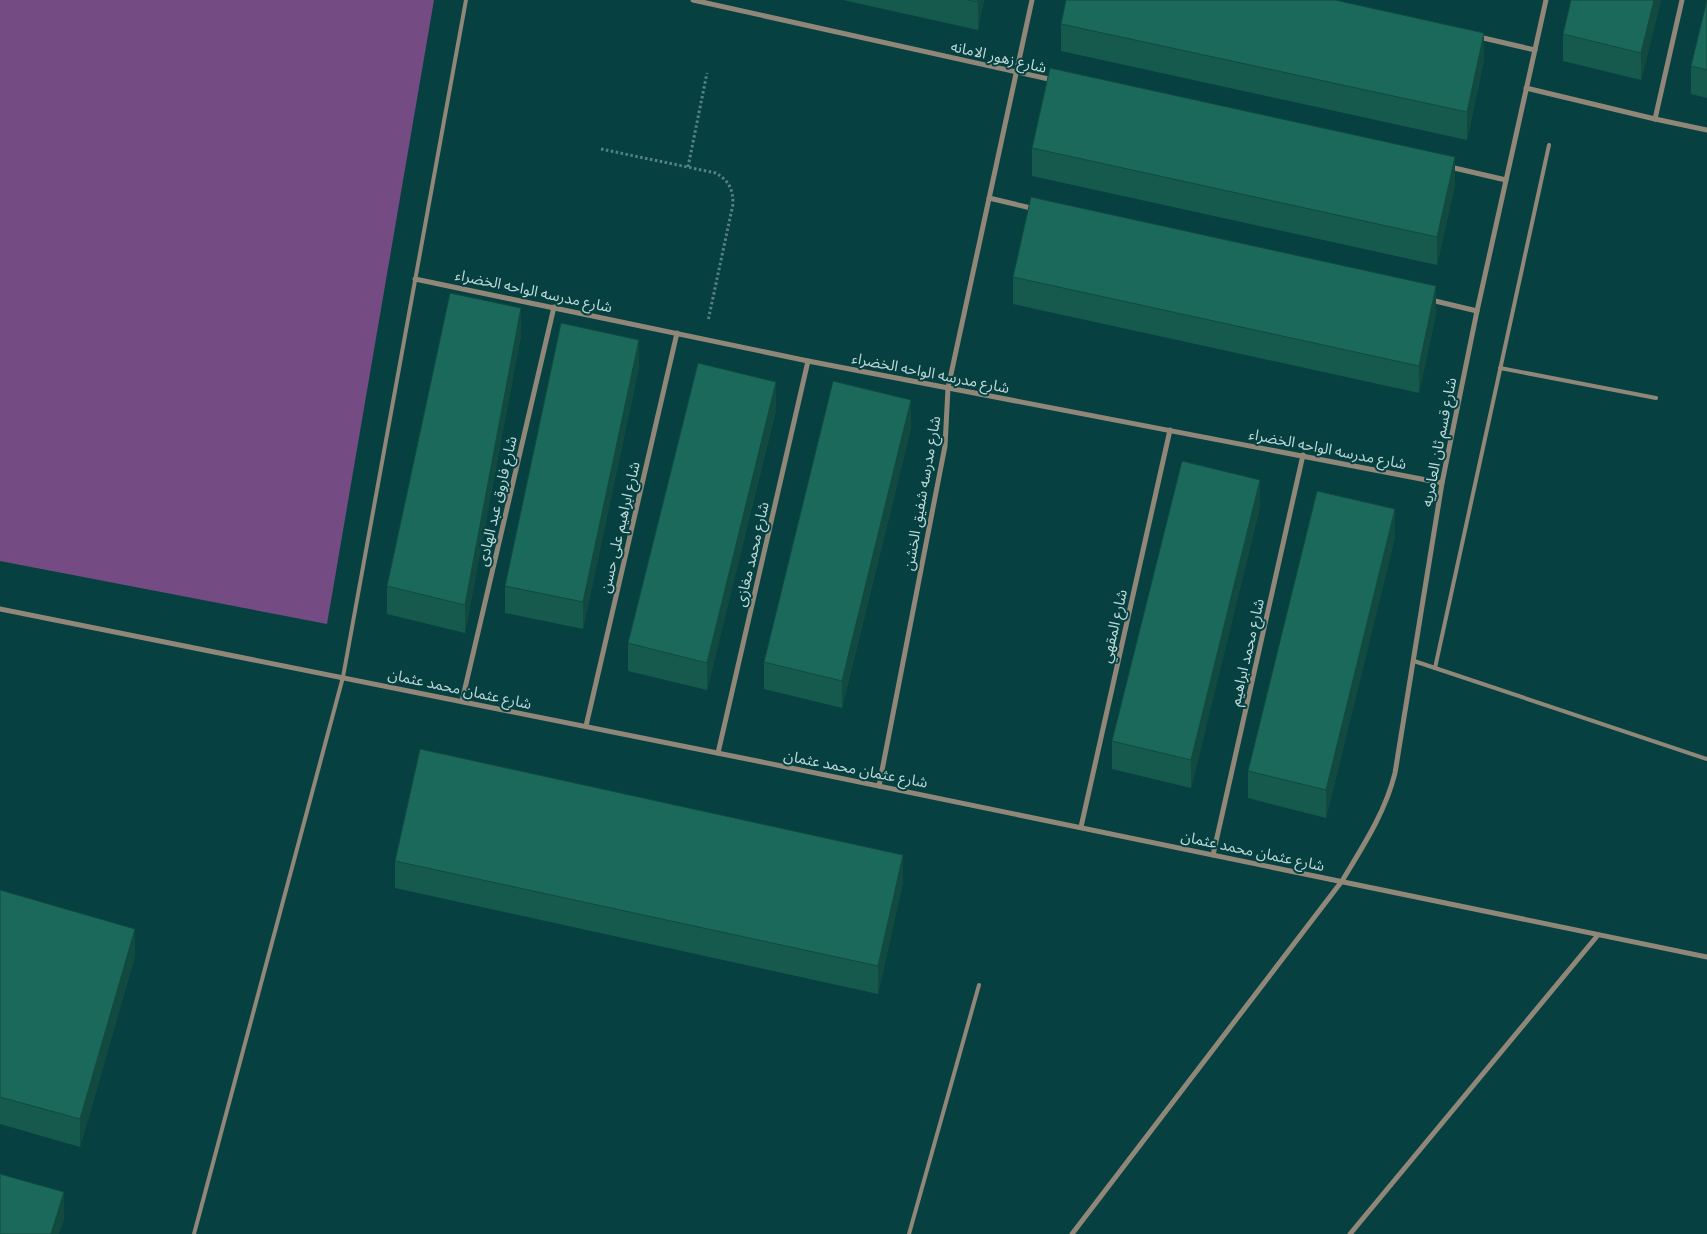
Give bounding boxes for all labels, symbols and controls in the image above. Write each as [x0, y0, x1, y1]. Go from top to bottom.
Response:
street label: شارع زهور الامانه [948, 36, 1049, 80]
street label: شارع مدرسه الواحه الخضراء [453, 265, 614, 319]
street label: شارع مدرسه الواحه الخضراء [850, 348, 1011, 400]
street label: شارع قسم ثان العامريه [1417, 376, 1463, 509]
street label: شارع مدرسه شفيق الخشن [899, 414, 947, 572]
street label: شارع مدرسه الواحه الخضراء [1247, 424, 1408, 476]
street label: شارع فاروق عبد الهادى [472, 434, 524, 569]
street label: شارع ابراهيم على حسن [595, 459, 647, 595]
street label: شارع محمد مغازى [730, 500, 776, 609]
street label: شارع المقهي [1096, 587, 1134, 665]
street label: شارع محمد ابراهيم [1225, 596, 1271, 708]
street label: شارع عثمان محمد عثمان [386, 664, 534, 716]
street label: شارع عثمان محمد عثمان [782, 745, 930, 795]
street label: شارع عثمان محمد عثمان [1179, 826, 1327, 878]

